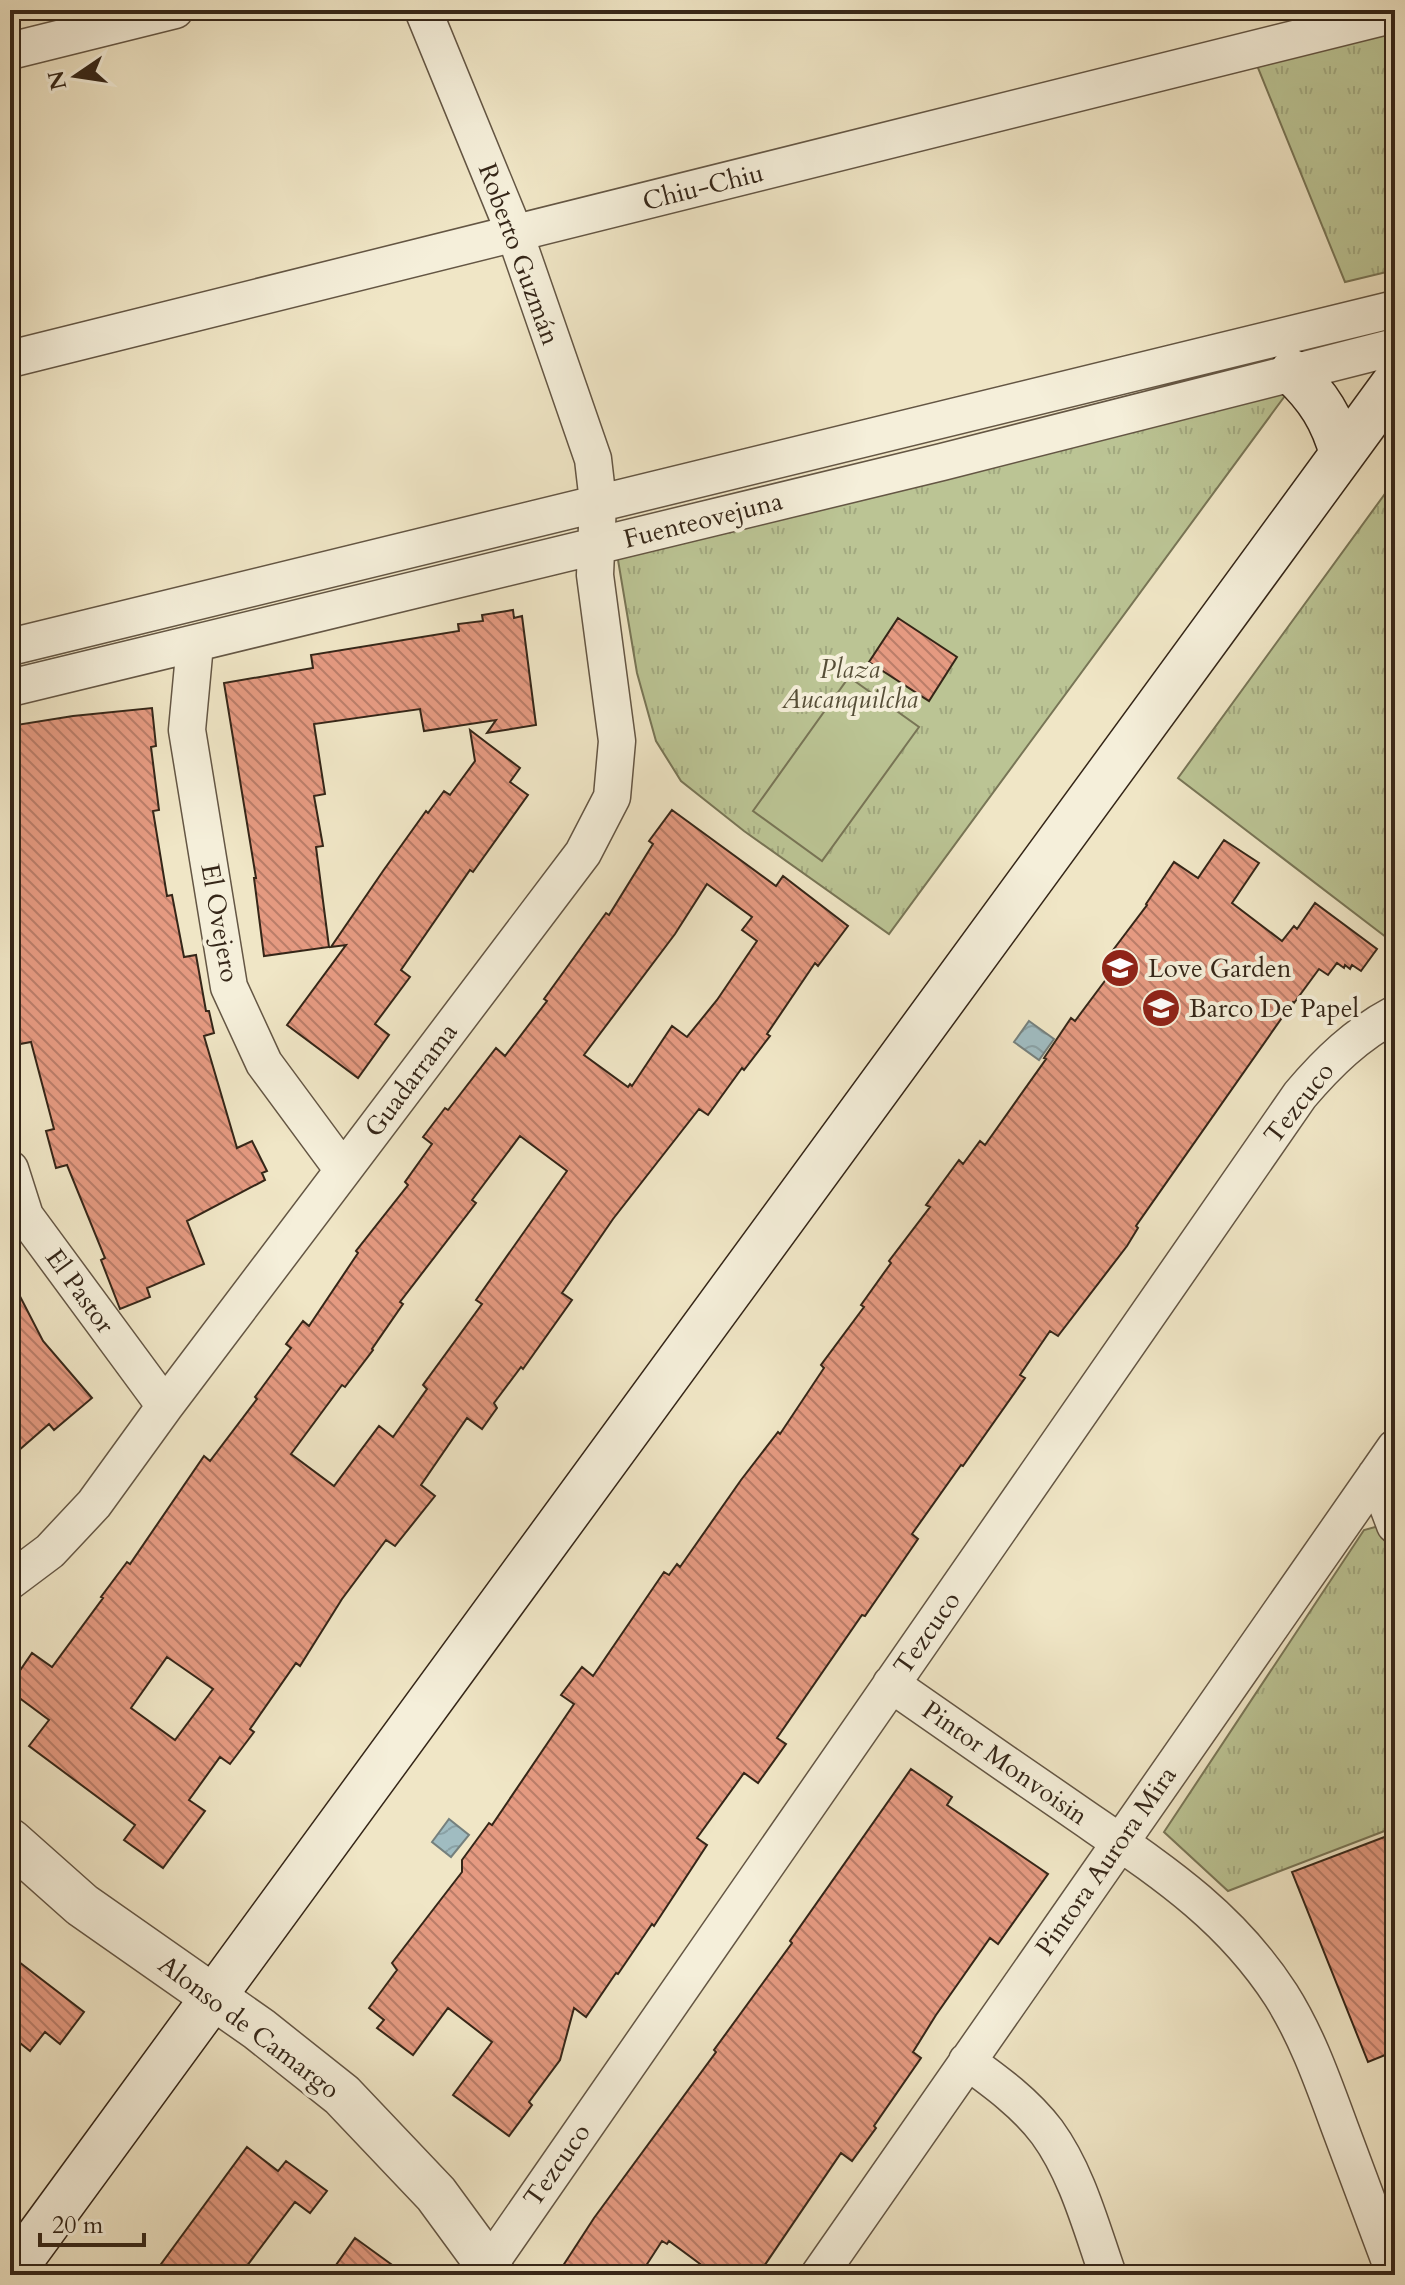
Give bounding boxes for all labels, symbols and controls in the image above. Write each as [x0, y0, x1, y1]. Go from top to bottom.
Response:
north arrow [36, 36, 116, 116]
text: N [41, 68, 74, 93]
street label: Chiu-Chiu [639, 155, 767, 219]
street label: Roberto Guzmán [470, 158, 568, 350]
street label: Fuenteovejuna [620, 483, 786, 557]
park label: Plaza Aucanquilcha [781, 652, 919, 717]
street label: El Ovejero [192, 861, 248, 985]
school or university icon: Love Garden [1099, 947, 1141, 989]
place label: Love Garden [1148, 951, 1292, 986]
school or university icon: Barco De Papel [1140, 987, 1182, 1029]
place label: Barco De Papel [1189, 991, 1359, 1026]
street label: Guadarrama [357, 1016, 465, 1144]
street label: Tezcuco [1256, 1055, 1342, 1151]
street label: El Pastor [37, 1242, 123, 1341]
street label: Tezcuco [886, 1584, 968, 1682]
street label: Pintor Monvoisin [915, 1693, 1095, 1833]
street label: Pintora Aurora Mira [1027, 1759, 1185, 1963]
street label: Alonso de Camargo [151, 1947, 347, 2107]
street label: Tezcuco [516, 2116, 598, 2214]
scale bar [40, 2197, 144, 2247]
text: 20 m [52, 2209, 104, 2242]

